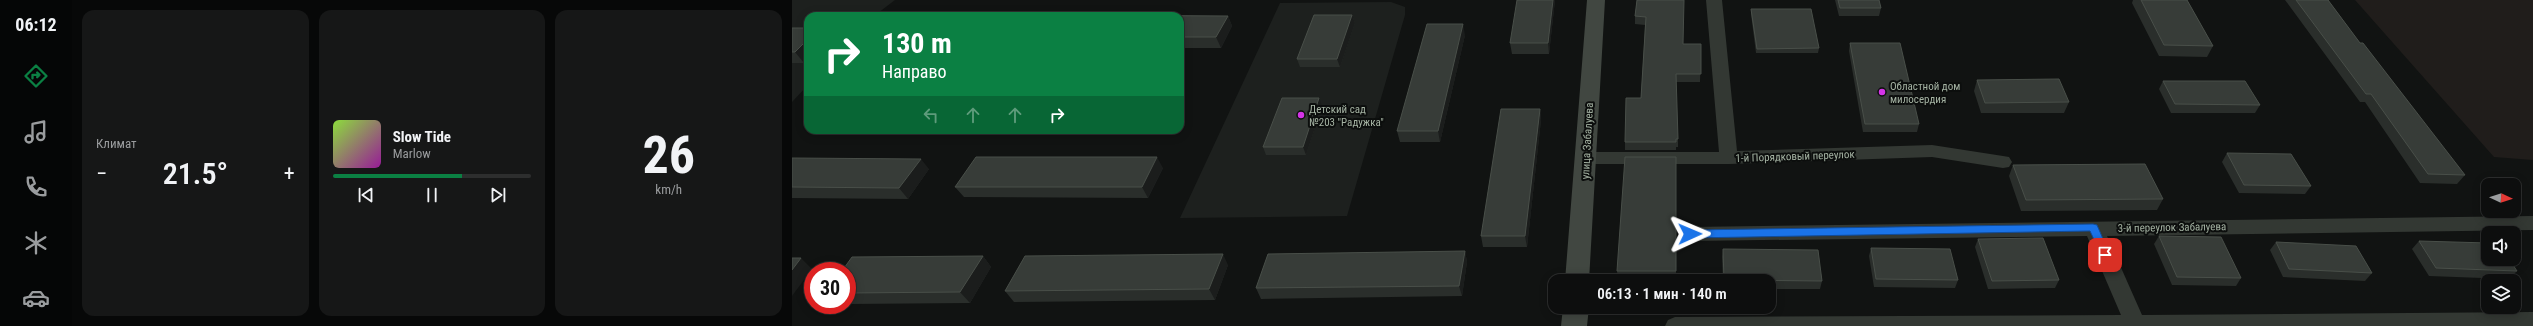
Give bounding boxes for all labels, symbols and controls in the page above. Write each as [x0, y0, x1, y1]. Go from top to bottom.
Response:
text: 06:12 [15, 14, 57, 35]
text: 130 m [882, 27, 952, 60]
icon: right [816, 28, 868, 80]
text: Направо [882, 61, 947, 82]
icon: directions [22, 62, 50, 90]
place label: Областной дом милосердия [1890, 80, 1960, 106]
marker: Областной дом милосердия [1877, 87, 1887, 97]
street label: улица Забалуева [1579, 102, 1596, 180]
place label: Детский сад №203 "Радужка" [1309, 103, 1384, 129]
icon: left [920, 104, 942, 126]
icon: ahead [962, 104, 984, 126]
icon: ahead [1004, 104, 1026, 126]
icon: right [1046, 104, 1068, 126]
marker: Детский сад №203 "Радужка" [1296, 110, 1306, 120]
icon: music [22, 118, 50, 146]
text: 26 [642, 125, 695, 186]
text: Slow Tide [393, 128, 451, 146]
text: Климат [96, 136, 137, 151]
text: Marlow [393, 146, 431, 161]
street label: 1-й Порядковый переулок [1735, 148, 1855, 165]
text: 21.5° [163, 156, 228, 191]
text: − [96, 161, 107, 186]
text: + [284, 161, 295, 186]
icon: phone [22, 173, 50, 201]
north arrow [2481, 178, 2521, 218]
map controls [2481, 178, 2521, 314]
text: km/h [655, 182, 682, 197]
icon: previous [355, 184, 377, 206]
icon: pause [421, 184, 443, 206]
icon: next [487, 184, 509, 206]
position arrow [1669, 213, 1711, 255]
street label: 3-й переулок Забалуева [2118, 220, 2226, 235]
button: sound [2481, 226, 2521, 266]
icon: climate [22, 229, 50, 257]
pin [2088, 238, 2122, 272]
icon: arrive [2094, 244, 2116, 266]
speed limit sign: 30 [804, 262, 856, 314]
button: layers [2481, 274, 2521, 314]
icon: car [22, 284, 50, 312]
text: 06:13 · 1 мин · 140 m [1597, 285, 1727, 303]

